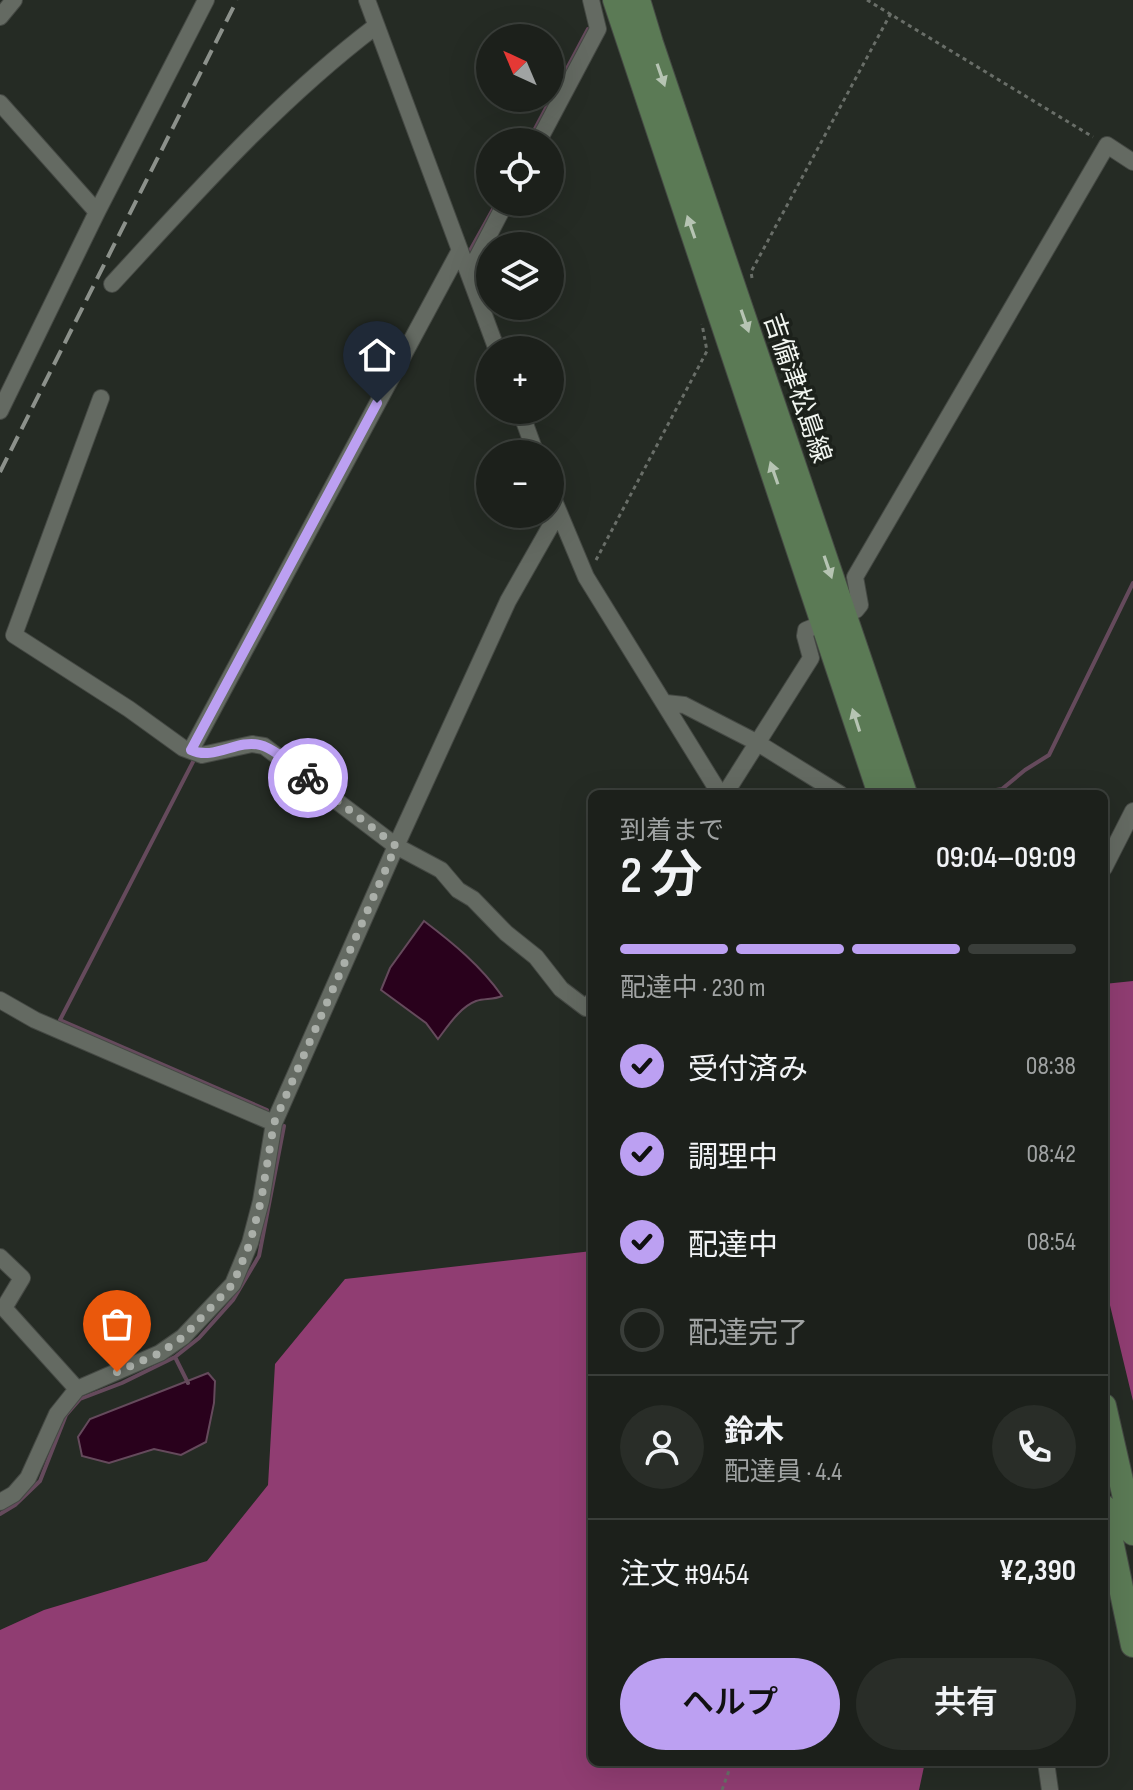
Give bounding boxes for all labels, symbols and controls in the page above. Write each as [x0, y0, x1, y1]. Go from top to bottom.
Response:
north arrow [476, 24, 564, 112]
map controls [476, 24, 564, 528]
one-way arrow [656, 63, 668, 87]
button: locate [476, 128, 564, 216]
one-way arrow [684, 215, 696, 239]
button: layers [476, 232, 564, 320]
one-way arrow [740, 309, 752, 333]
street label: 吉備津松島線 [757, 310, 837, 467]
pin [343, 321, 411, 403]
icon: home [355, 333, 399, 377]
button: + [476, 336, 564, 424]
button: − [476, 440, 564, 528]
one-way arrow [768, 461, 780, 485]
one-way arrow [823, 555, 835, 579]
one-way arrow [849, 708, 862, 732]
courier [268, 738, 348, 818]
icon: bike [286, 756, 330, 800]
text: 到着まで [620, 816, 724, 847]
text: 09:04–09:09 [936, 840, 1076, 876]
text: 2 分 [620, 845, 702, 908]
text: 配達中 · 230 m [620, 973, 766, 1004]
icon: check [620, 1044, 664, 1088]
text: 08:38 [1026, 1051, 1076, 1082]
text: 受付済み [688, 1052, 808, 1088]
icon: check [620, 1132, 664, 1176]
text: 08:42 [1026, 1139, 1076, 1170]
text: 調理中 [688, 1140, 778, 1176]
icon: check [620, 1220, 664, 1264]
text: 08:54 [1027, 1227, 1076, 1258]
text: 配達中 [688, 1228, 778, 1264]
pin [83, 1290, 151, 1372]
icon: bag [95, 1302, 139, 1346]
text: 配達完了 [688, 1316, 808, 1352]
button: person [620, 1405, 704, 1489]
button: phone [992, 1405, 1076, 1489]
text: 鈴木 [724, 1414, 784, 1450]
text: 配達員 · 4.4 [724, 1457, 842, 1488]
text: ¥2,390 [999, 1553, 1076, 1589]
text: 注文 #9454 [620, 1557, 749, 1593]
button: ヘルプ [620, 1658, 840, 1750]
button: 共有 [856, 1658, 1076, 1750]

